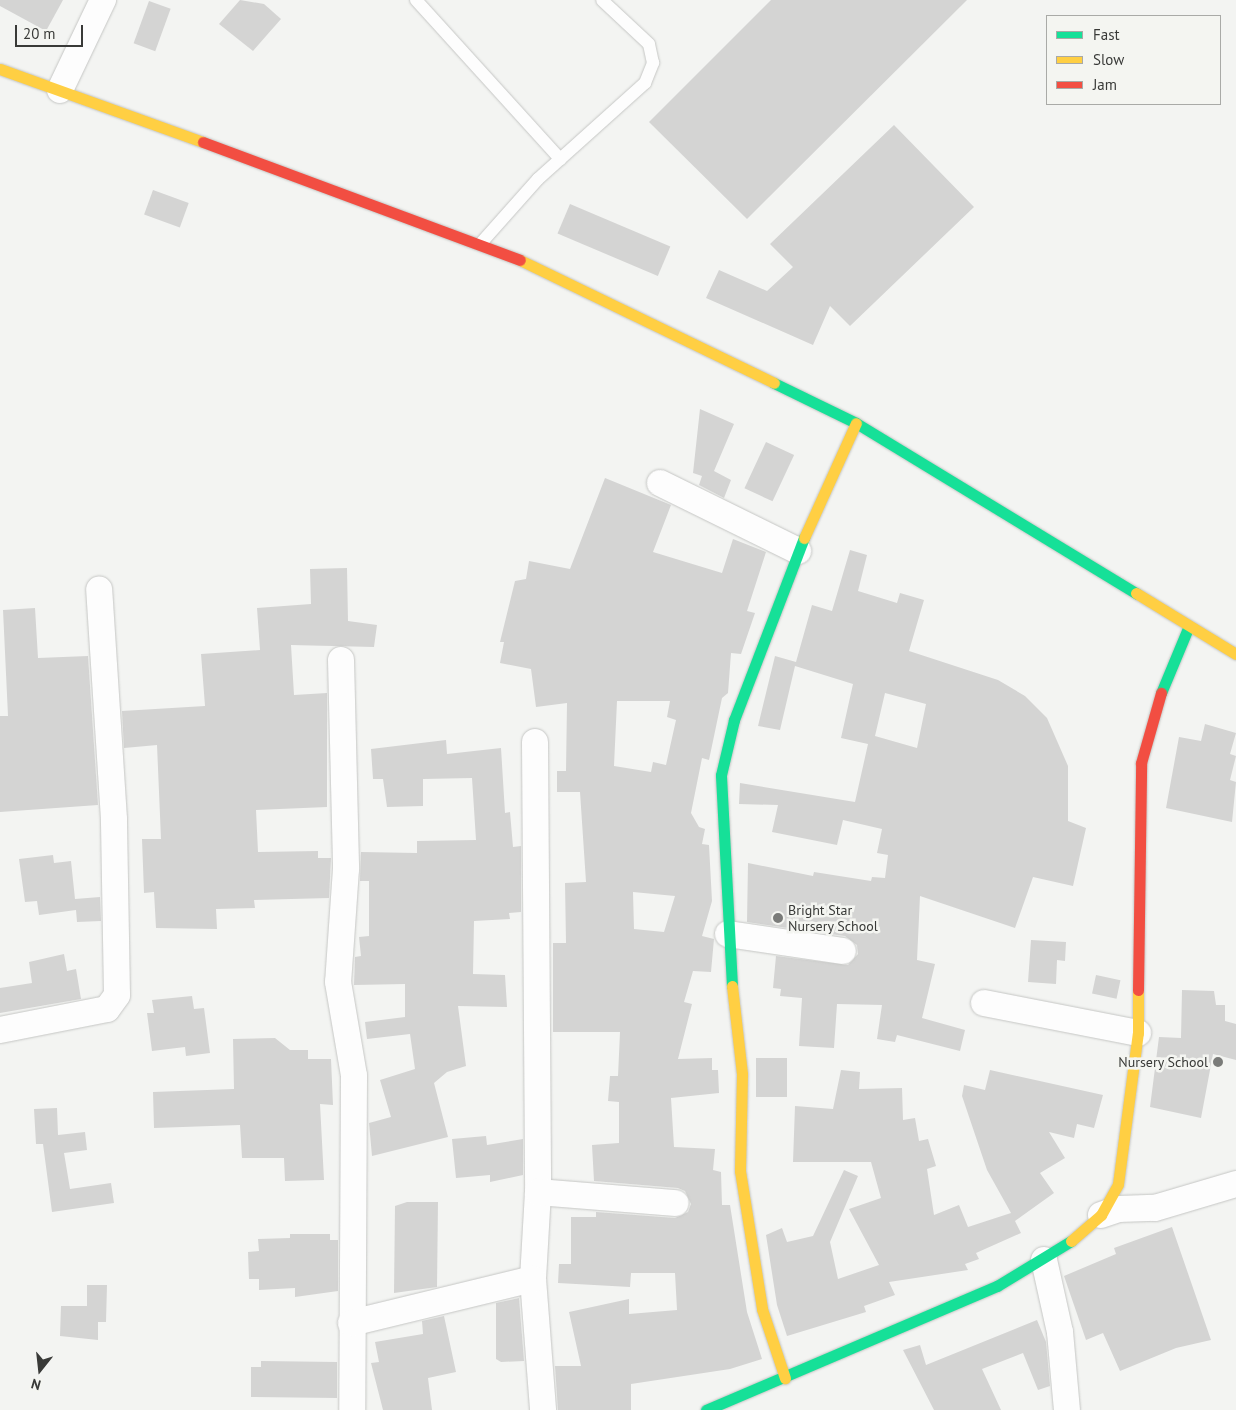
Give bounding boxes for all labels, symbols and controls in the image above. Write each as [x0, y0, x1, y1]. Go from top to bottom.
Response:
scale bar [18, 15, 85, 47]
legend [1046, 15, 1221, 105]
text: 20 m [23, 24, 56, 43]
text: Fast [1093, 25, 1120, 44]
text: Slow [1093, 50, 1124, 69]
text: Jam [1093, 75, 1117, 94]
place label: Bright Star Nursery School [788, 902, 878, 934]
marker: Bright Star Nursery School [772, 912, 784, 924]
place label: Nursery School [1118, 1054, 1208, 1070]
marker: Nursery School [1212, 1056, 1224, 1068]
north arrow [15, 1345, 65, 1395]
text: N [29, 1375, 43, 1394]

